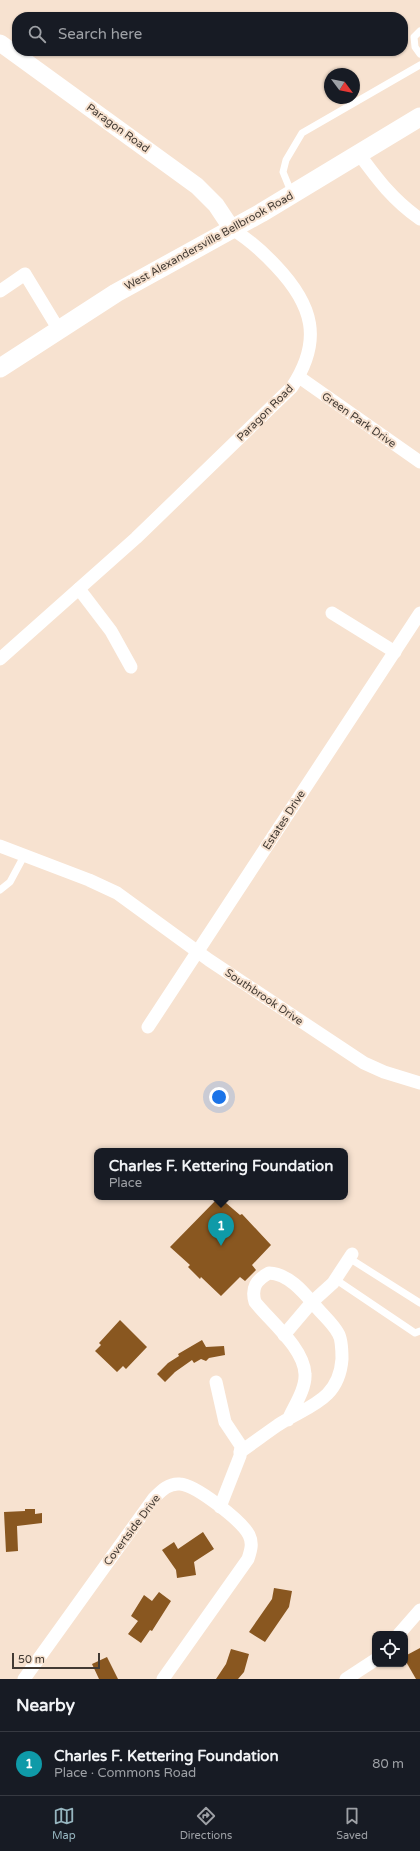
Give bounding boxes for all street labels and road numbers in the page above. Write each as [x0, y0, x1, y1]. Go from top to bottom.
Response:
street label: Paragon Road [84, 101, 152, 155]
street label: West Alexandersville Bellbrook Road [122, 189, 296, 293]
street label: Paragon Road [234, 382, 296, 444]
street label: Green Park Drive [319, 389, 399, 451]
street label: Estates Drive [260, 788, 308, 852]
street label: Southbrook Drive [222, 966, 306, 1028]
street label: Covertside Drive [101, 1492, 163, 1568]

